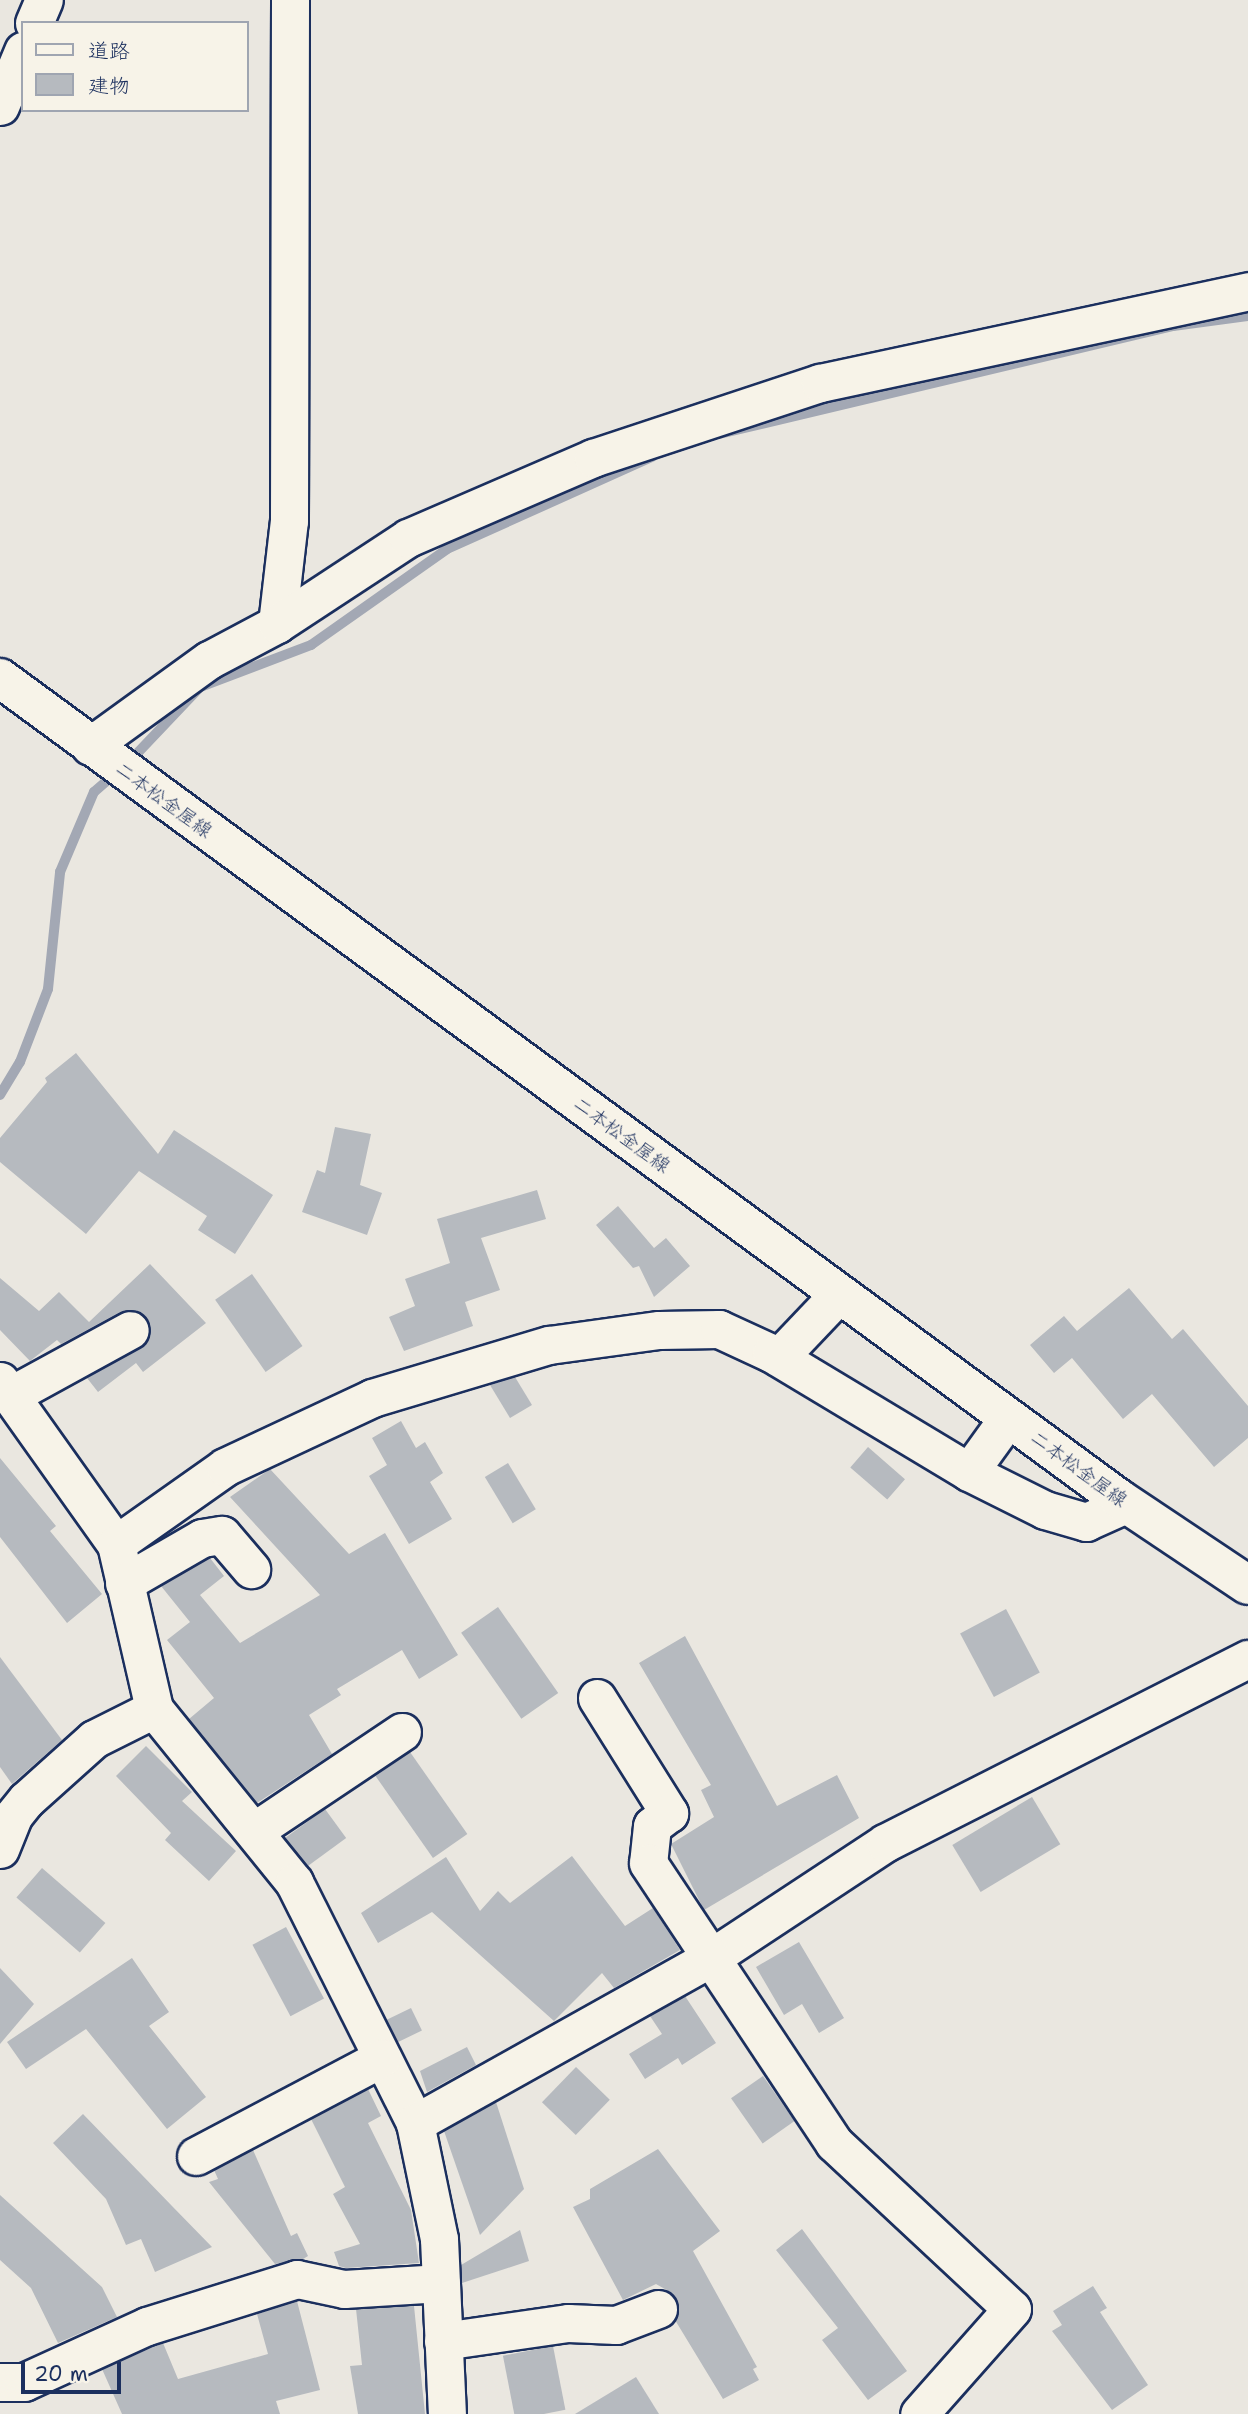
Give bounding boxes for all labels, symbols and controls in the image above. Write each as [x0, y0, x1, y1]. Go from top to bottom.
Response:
legend [21, 21, 248, 112]
text: 道路 [88, 37, 130, 65]
text: 建物 [88, 72, 130, 100]
street label: 二本松金屋線 [111, 757, 217, 843]
street label: 二本松金屋線 [569, 1092, 675, 1178]
street label: 二本松金屋線 [1026, 1426, 1132, 1512]
scale bar [24, 2348, 124, 2392]
text: 20 m [34, 2360, 88, 2388]

